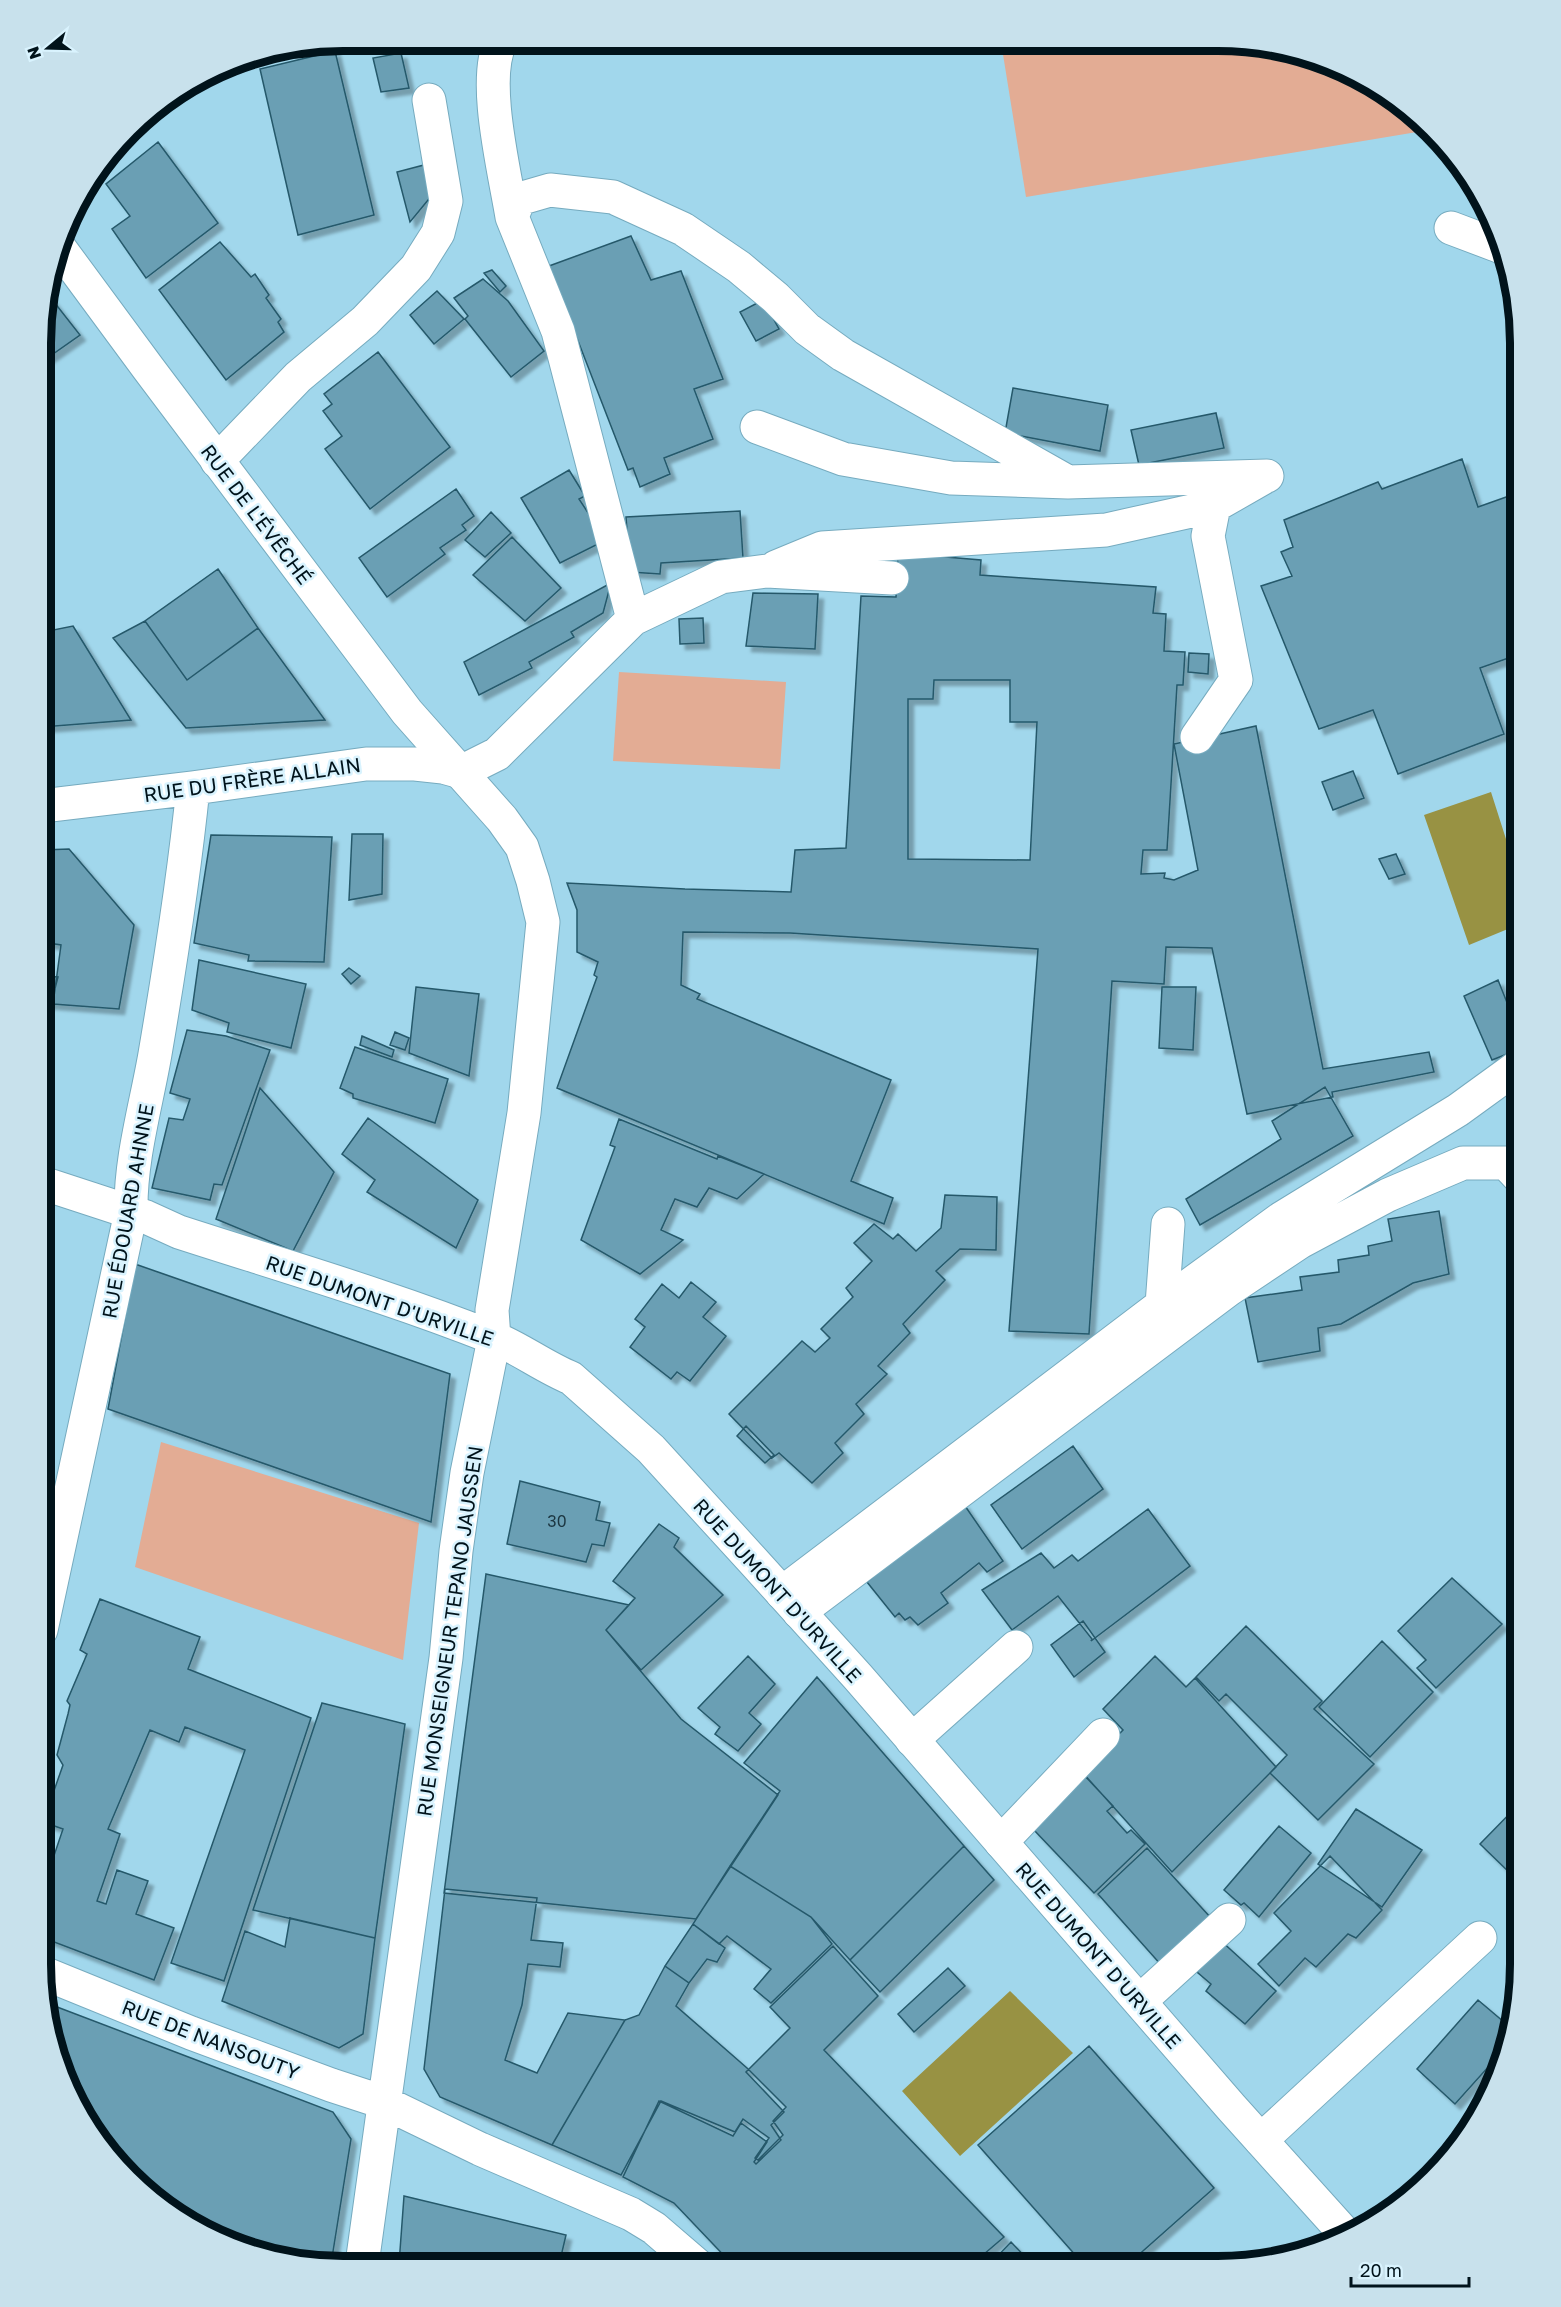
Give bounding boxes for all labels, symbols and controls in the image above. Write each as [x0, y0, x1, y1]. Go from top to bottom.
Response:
north arrow [18, 18, 78, 78]
text: N [22, 44, 45, 62]
street label: RUE DE L'ÉVÊCHÉ [197, 439, 317, 589]
street label: RUE DU FRÈRE ALLAIN [142, 752, 362, 806]
street label: RUE ÉDOUARD AHNNE [96, 1102, 158, 1320]
street label: RUE DUMONT D'URVILLE [263, 1250, 497, 1350]
street label: RUE MONSEIGNEUR TEPANO JAUSSEN [411, 1444, 487, 1818]
street label: RUE DUMONT D'URVILLE [689, 1493, 867, 1687]
house number: 30 [547, 1511, 567, 1531]
street label: RUE DUMONT D'URVILLE [1011, 1857, 1187, 2053]
street label: RUE DE NANSOUTY [119, 1994, 303, 2084]
scale bar [1351, 2250, 1470, 2288]
text: 20 m [1360, 2259, 1402, 2281]

